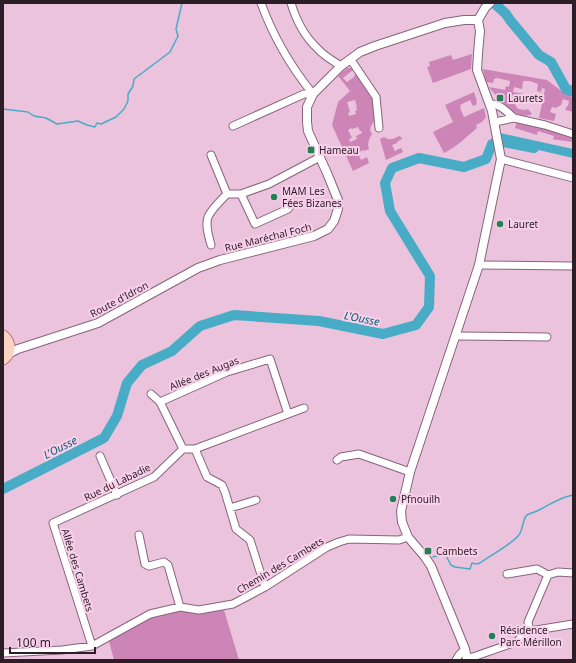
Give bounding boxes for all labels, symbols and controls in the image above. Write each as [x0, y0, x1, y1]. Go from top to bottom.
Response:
place label: Laurets [508, 91, 543, 105]
marker: Laurets [495, 93, 505, 103]
place label: Hameau [319, 143, 359, 157]
marker: Hameau [306, 145, 316, 155]
place label: MAM Les Fées Bizanes [282, 184, 342, 210]
marker: MAM Les Fées Bizanes [269, 192, 279, 202]
place label: Lauret [508, 217, 539, 231]
street label: Rue Maréchal Foch [223, 219, 313, 255]
marker: Lauret [495, 219, 505, 229]
street label: Route d'Idron [87, 278, 151, 320]
water label: L'Ousse [343, 307, 382, 329]
street label: Allée des Augas [167, 353, 241, 393]
water label: L'Ousse [41, 432, 80, 462]
street label: Rue du Labadie [81, 460, 153, 504]
place label: Pfnouilh [401, 492, 440, 506]
marker: Pfnouilh [388, 494, 398, 504]
street label: Allée des Cambets [59, 527, 97, 613]
street label: Chemin des Cambets [234, 533, 326, 597]
place label: Cambets [436, 544, 478, 558]
marker: Cambets [423, 546, 433, 556]
place label: Résidence Parc Mérillon [500, 623, 562, 649]
scale bar [10, 629, 95, 655]
marker: Résidence Parc Mérillon [487, 631, 497, 641]
text: 100 m [16, 634, 51, 651]

